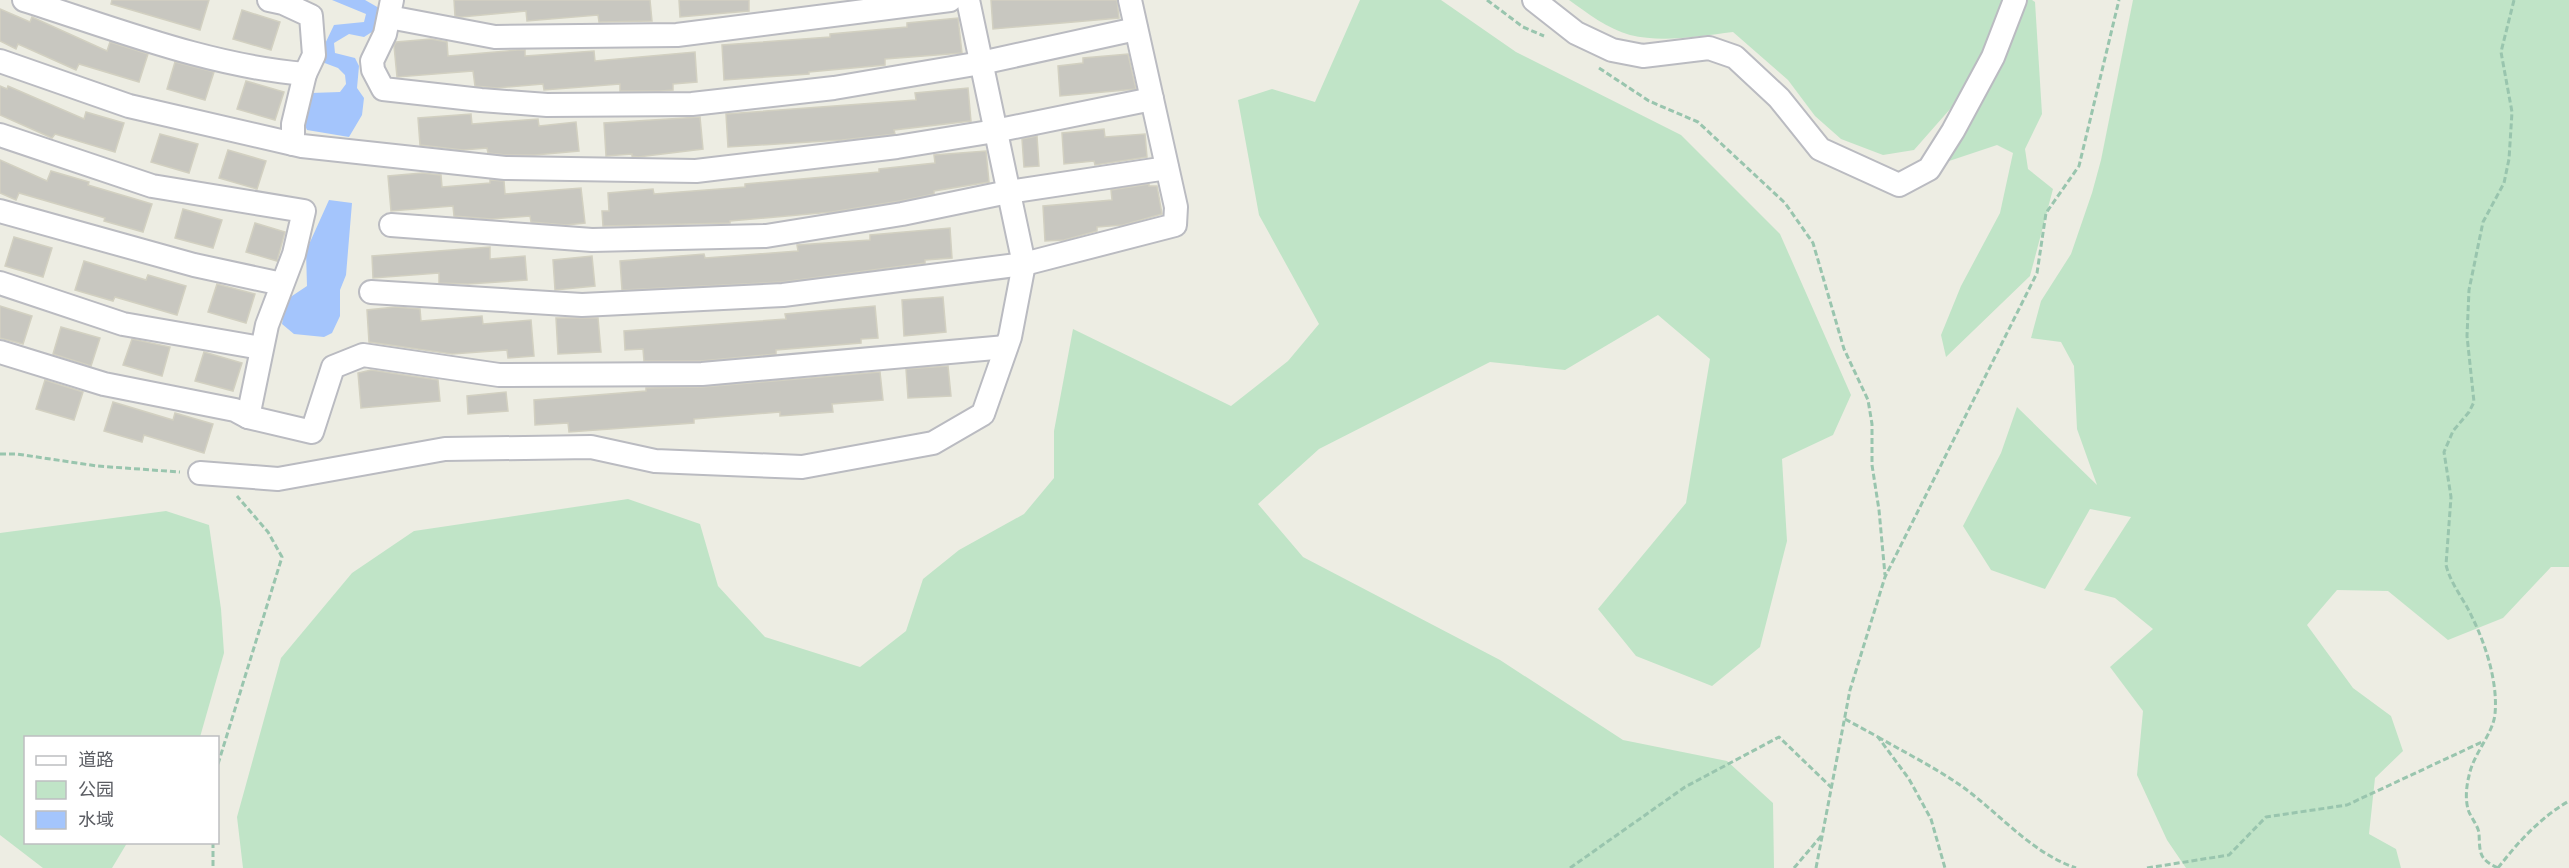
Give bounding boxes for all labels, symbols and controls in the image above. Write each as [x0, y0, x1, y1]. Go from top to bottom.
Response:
legend [24, 736, 219, 844]
text: 道路 [78, 747, 114, 771]
text: 公园 [78, 777, 114, 801]
text: 水域 [78, 807, 114, 831]

